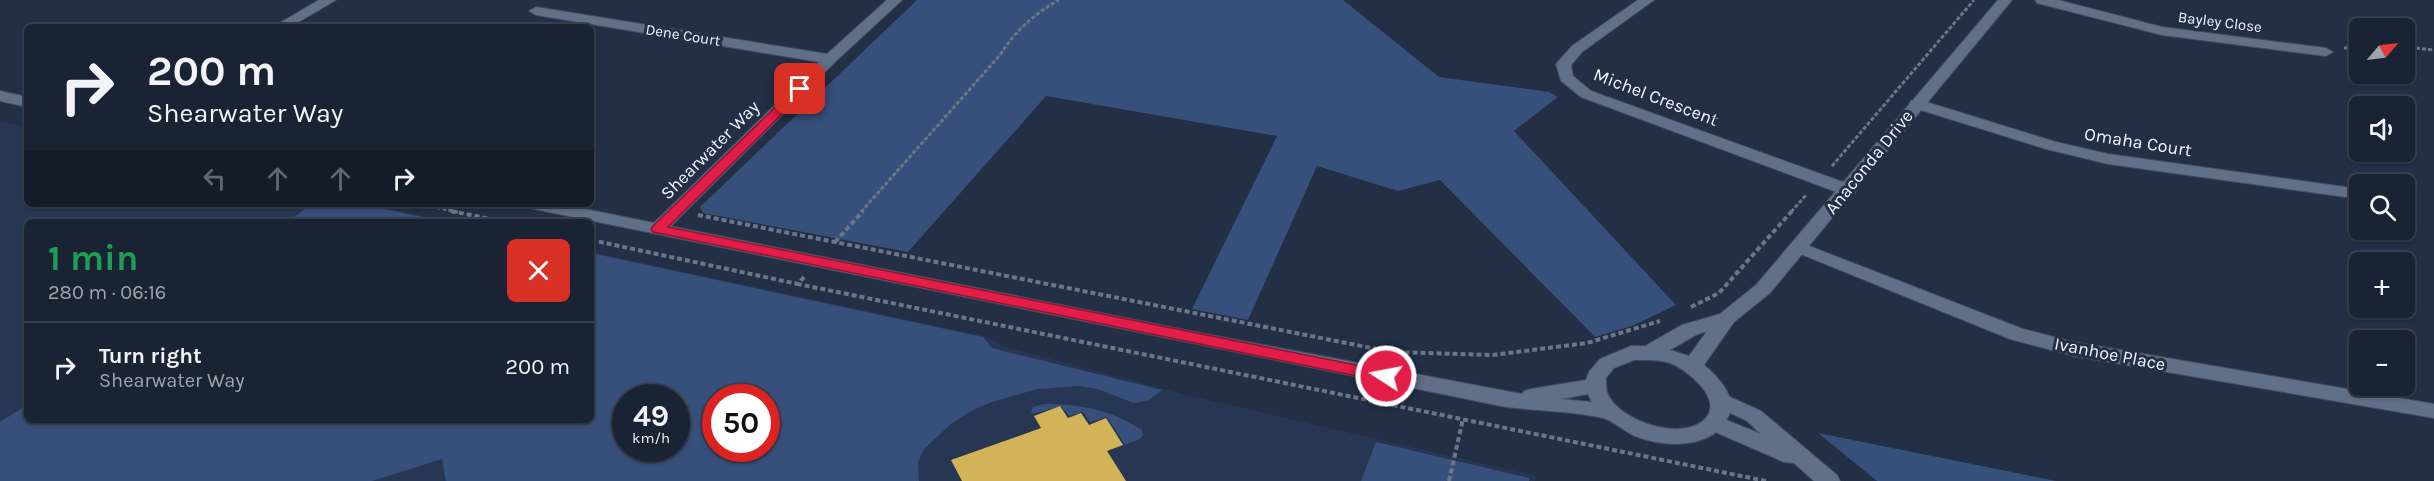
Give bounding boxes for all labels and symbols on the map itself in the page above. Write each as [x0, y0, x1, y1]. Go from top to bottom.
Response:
street label: Bayley Close [2177, 8, 2263, 36]
north arrow [2349, 18, 2415, 84]
street label: Dene Court [644, 20, 722, 50]
pin [774, 63, 825, 114]
street label: Michel Crescent [1591, 63, 1722, 131]
street label: Shearwater Way [656, 95, 765, 204]
street label: Anaconda Drive [1820, 105, 1918, 219]
street label: Omaha Court [2083, 123, 2194, 161]
street label: Ivanhoe Place [2053, 332, 2167, 376]
position arrow [1354, 344, 1418, 408]
speed limit sign: 50 [702, 384, 780, 462]

